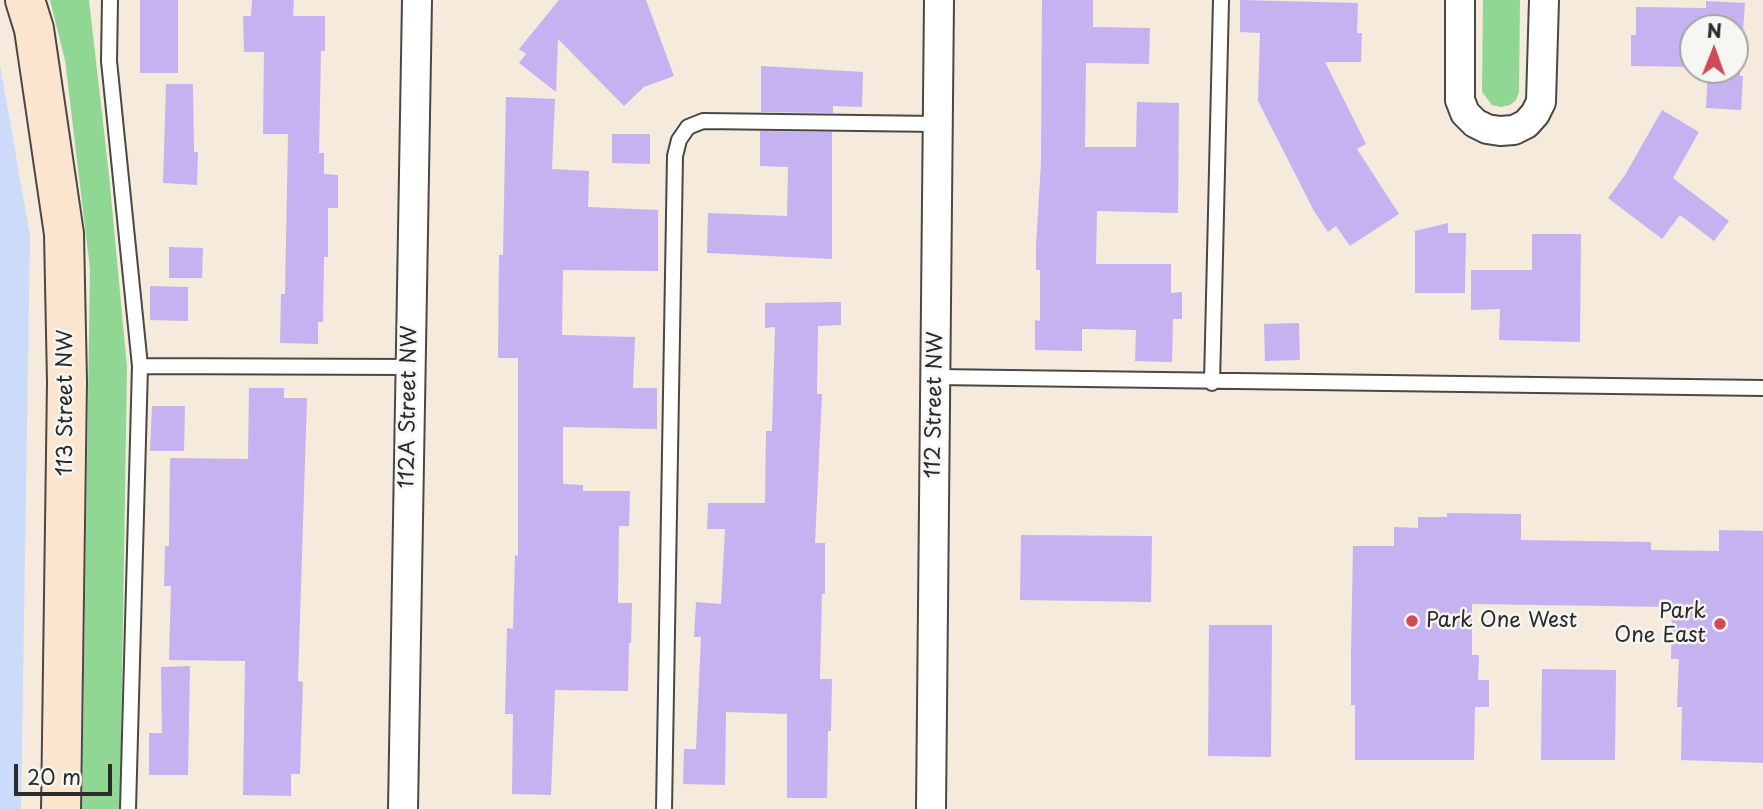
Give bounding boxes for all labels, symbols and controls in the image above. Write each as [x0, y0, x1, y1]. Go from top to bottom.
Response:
north arrow [1679, 14, 1749, 84]
text: N [1707, 16, 1722, 44]
street label: 112A Street NW [395, 325, 423, 489]
street label: 113 Street NW [53, 330, 79, 476]
street label: 112 Street NW [921, 331, 949, 479]
place label: Park One East [1614, 599, 1706, 649]
place label: Park One West [1426, 608, 1577, 634]
marker: Park One West [1404, 613, 1420, 629]
marker: Park One East [1712, 616, 1728, 632]
scale bar [18, 750, 116, 794]
text: 20 m [27, 760, 81, 792]

